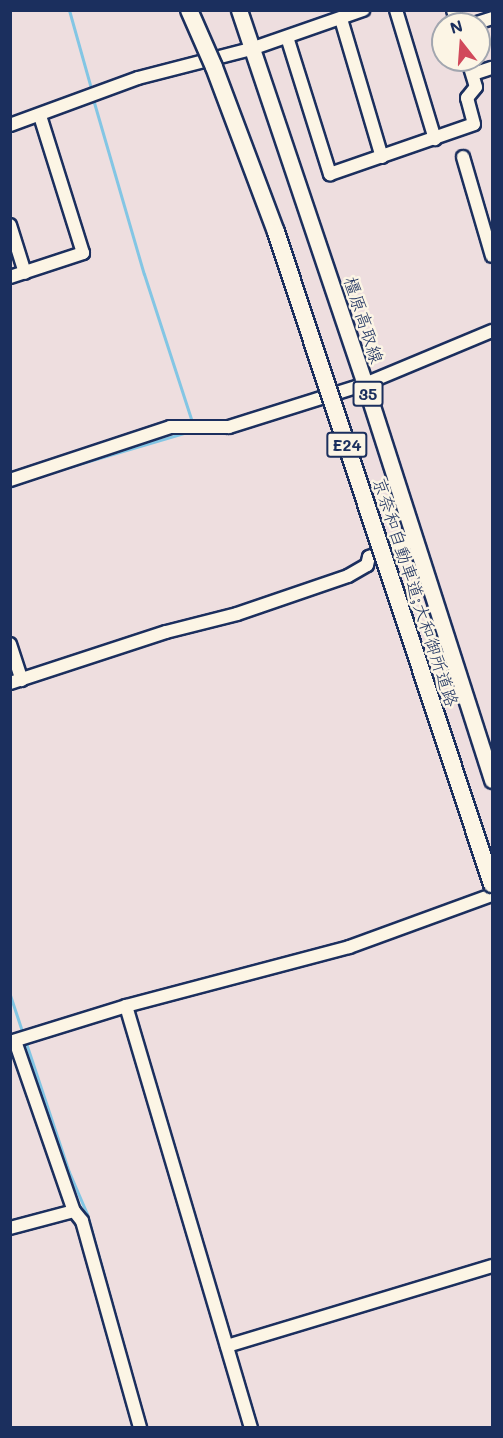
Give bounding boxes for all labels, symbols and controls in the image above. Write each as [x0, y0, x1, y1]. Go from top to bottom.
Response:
north arrow [431, 12, 491, 72]
text: N [447, 14, 465, 38]
street label: 橿原高取線 [340, 274, 388, 366]
road number: 35 [352, 381, 385, 407]
road number: E24 [326, 432, 368, 458]
street label: 京奈和自動車道;大和御所道路 [369, 475, 463, 709]

